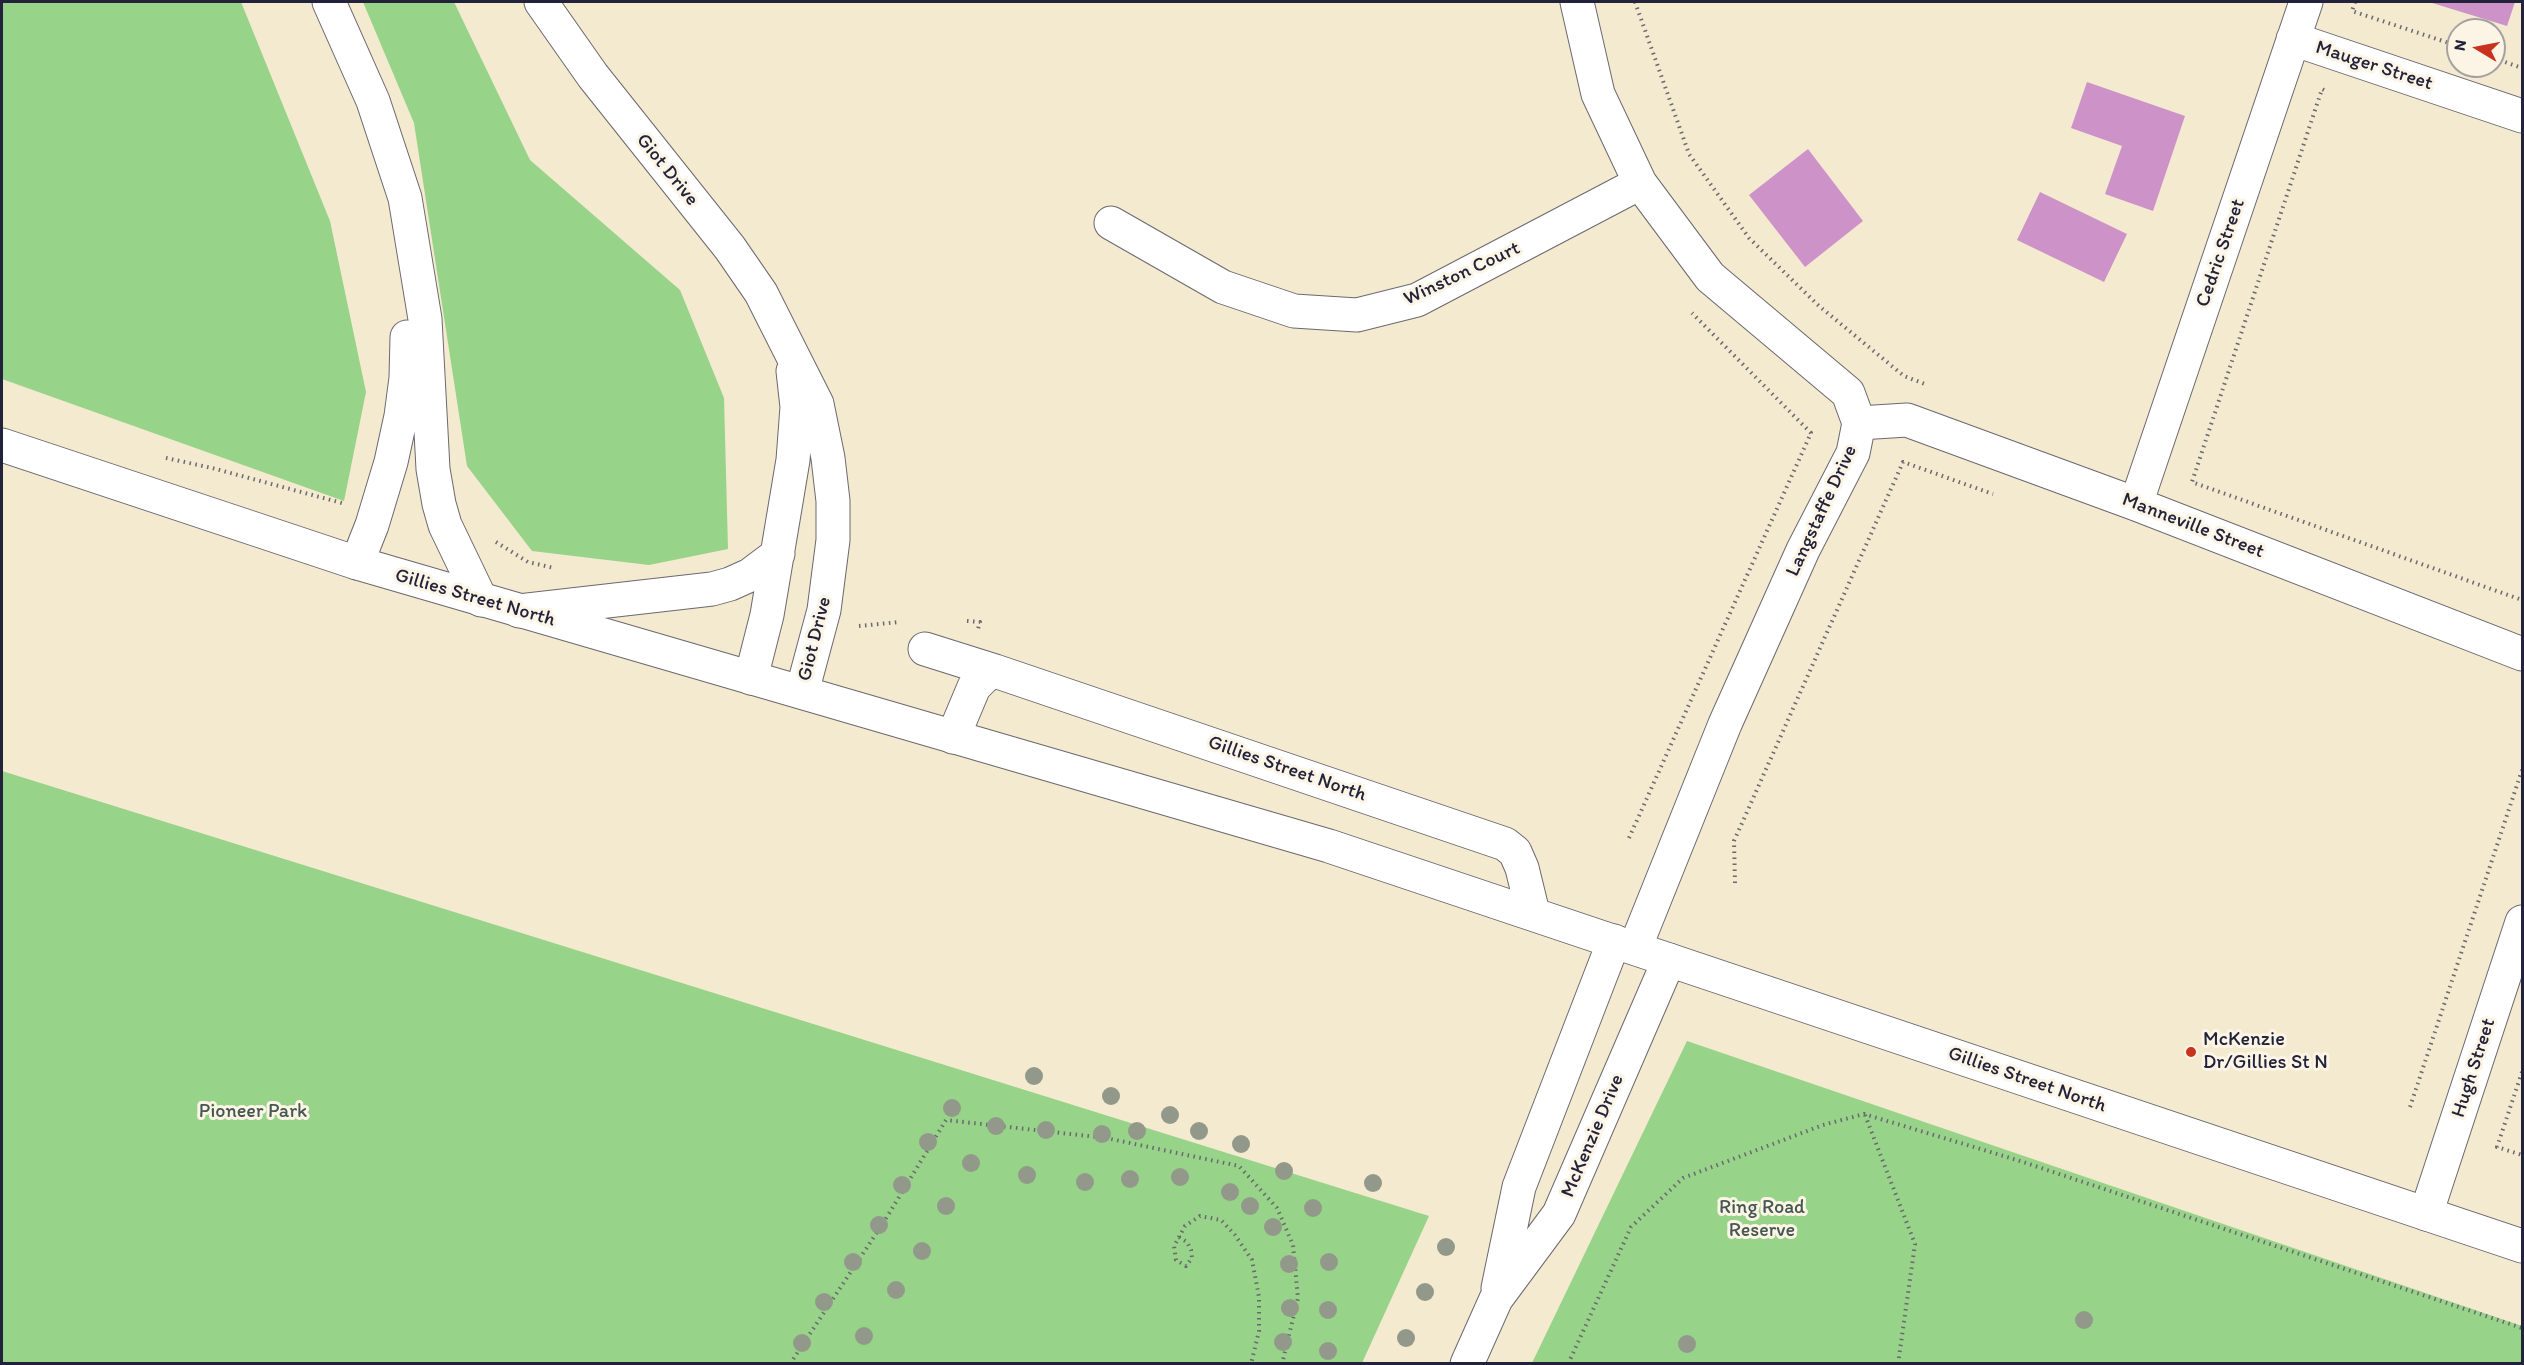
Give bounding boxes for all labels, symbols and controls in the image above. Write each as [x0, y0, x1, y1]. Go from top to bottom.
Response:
north arrow [2446, 18, 2506, 78]
street label: Mauger Street [2312, 36, 2436, 96]
text: N [2449, 38, 2470, 52]
street label: Giot Drive [631, 129, 703, 211]
street label: Cedric Street [2191, 196, 2251, 310]
street label: Winston Court [1400, 237, 1524, 311]
street label: Langstaffe Drive [1781, 442, 1863, 580]
street label: Manneville Street [2119, 488, 2267, 564]
street label: Gillies Street North [392, 564, 558, 632]
street label: Giot Drive [793, 594, 837, 684]
street label: Gillies Street North [1205, 731, 1369, 807]
street label: Hugh Street [2447, 1015, 2501, 1121]
place label: McKenzie Dr/Gillies St N [2203, 1028, 2328, 1075]
street label: Gillies Street North [1945, 1042, 2109, 1118]
marker: McKenzie Dr/Gillies St N [2184, 1045, 2198, 1059]
street label: McKenzie Drive [1556, 1071, 1630, 1201]
park label: Pioneer Park [199, 1100, 307, 1124]
park label: Ring Road Reserve [1719, 1196, 1805, 1243]

